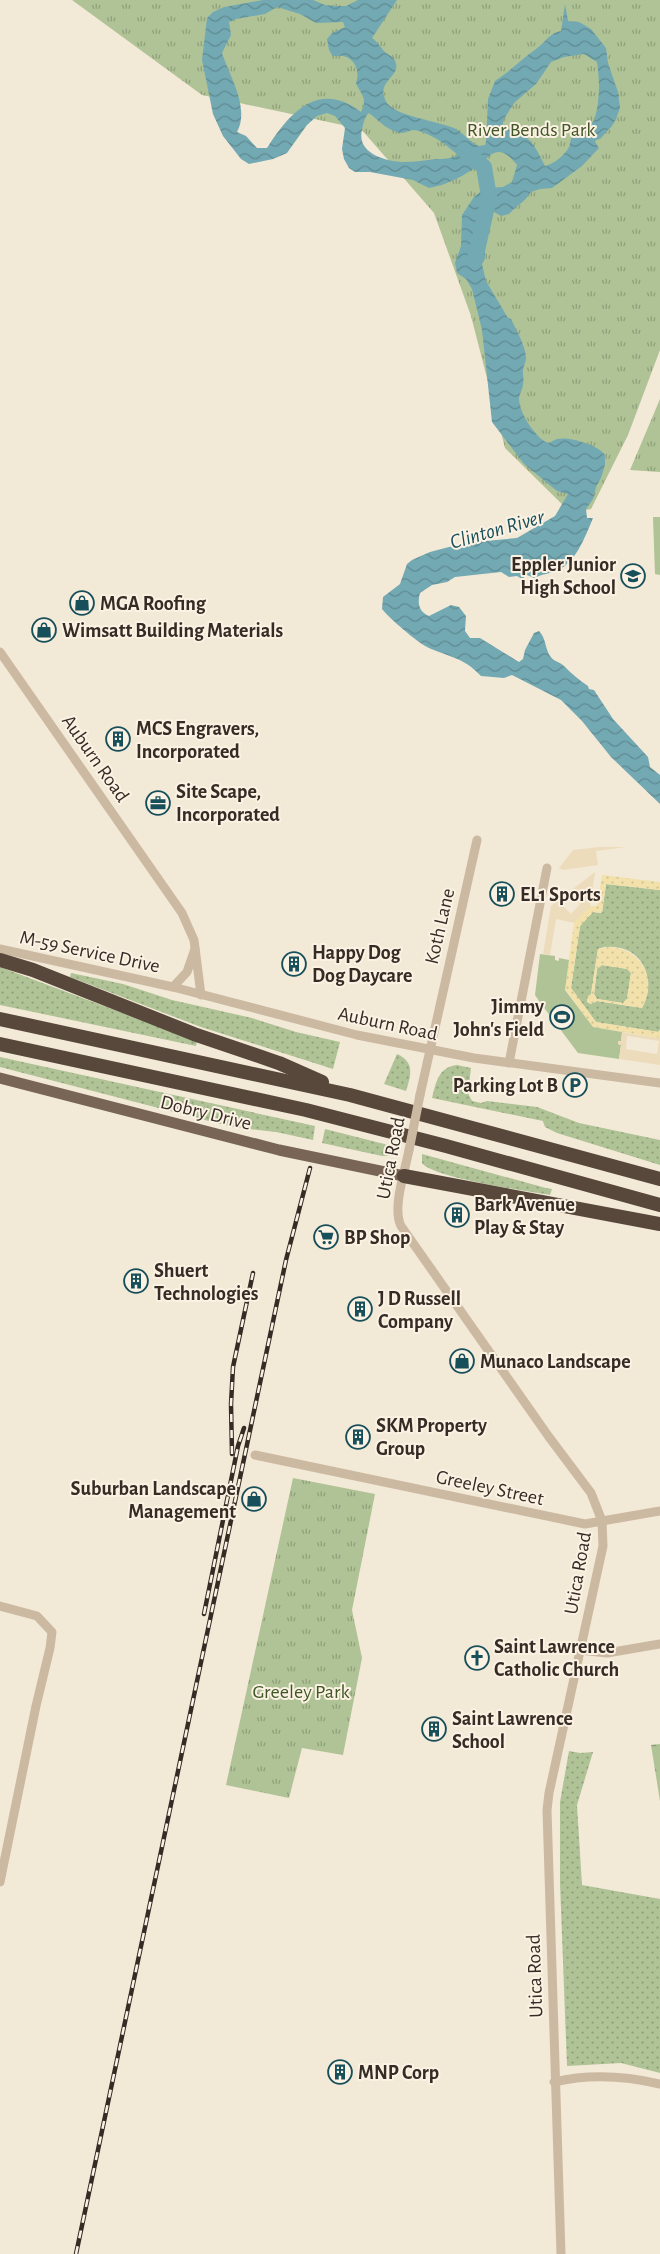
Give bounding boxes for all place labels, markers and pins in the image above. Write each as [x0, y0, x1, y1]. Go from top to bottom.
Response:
place label: Eppler Junior High School [511, 555, 616, 598]
school or university icon: Eppler Junior High School [620, 563, 646, 589]
shop icon: MGA Roofing [69, 590, 95, 616]
place label: MGA Roofing [100, 594, 207, 614]
shop icon: Wimsatt Building Materials [31, 617, 57, 643]
place label: Wimsatt Building Materials [62, 621, 284, 641]
place label: MCS Engravers, Incorporated [136, 719, 259, 762]
building icon: MCS Engravers, Incorporated [105, 726, 131, 752]
place label: Site Scape, Incorporated [176, 782, 280, 825]
office icon: Site Scape, Incorporated [145, 790, 171, 816]
building icon: EL1 Sports [489, 881, 515, 907]
place label: EL1 Sports [520, 885, 601, 905]
place label: Happy Dog Dog Daycare [312, 943, 413, 986]
building icon: Happy Dog Dog Daycare [281, 951, 307, 977]
place label: Jimmy John's Field [454, 997, 544, 1040]
sports icon: Jimmy John's Field [549, 1004, 575, 1030]
parking icon: Parking Lot B [562, 1072, 588, 1098]
place label: Parking Lot B [453, 1076, 558, 1096]
place label: Bark Avenue Play & Stay [474, 1195, 575, 1238]
building icon: Bark Avenue Play & Stay [444, 1202, 470, 1228]
supermarket icon: BP Shop [313, 1224, 339, 1250]
place label: BP Shop [344, 1228, 410, 1248]
place label: Shuert Technologies [154, 1261, 259, 1304]
building icon: Shuert Technologies [123, 1268, 149, 1294]
place label: J D Russell Company [378, 1289, 461, 1332]
building icon: J D Russell Company [347, 1296, 373, 1322]
shop icon: Munaco Landscape [449, 1348, 475, 1374]
place label: Munaco Landscape [480, 1352, 631, 1372]
place label: SKM Property Group [376, 1416, 487, 1459]
building icon: SKM Property Group [345, 1424, 371, 1450]
place label: Suburban Landscape Management [71, 1479, 236, 1522]
shop icon: Suburban Landscape Management [241, 1486, 267, 1512]
place label: Saint Lawrence Catholic Church [494, 1637, 619, 1680]
church icon: Saint Lawrence Catholic Church [464, 1645, 490, 1671]
place label: Saint Lawrence School [452, 1709, 573, 1752]
building icon: Saint Lawrence School [421, 1716, 447, 1742]
building icon: MNP Corp [327, 2059, 353, 2085]
place label: MNP Corp [358, 2063, 439, 2083]

